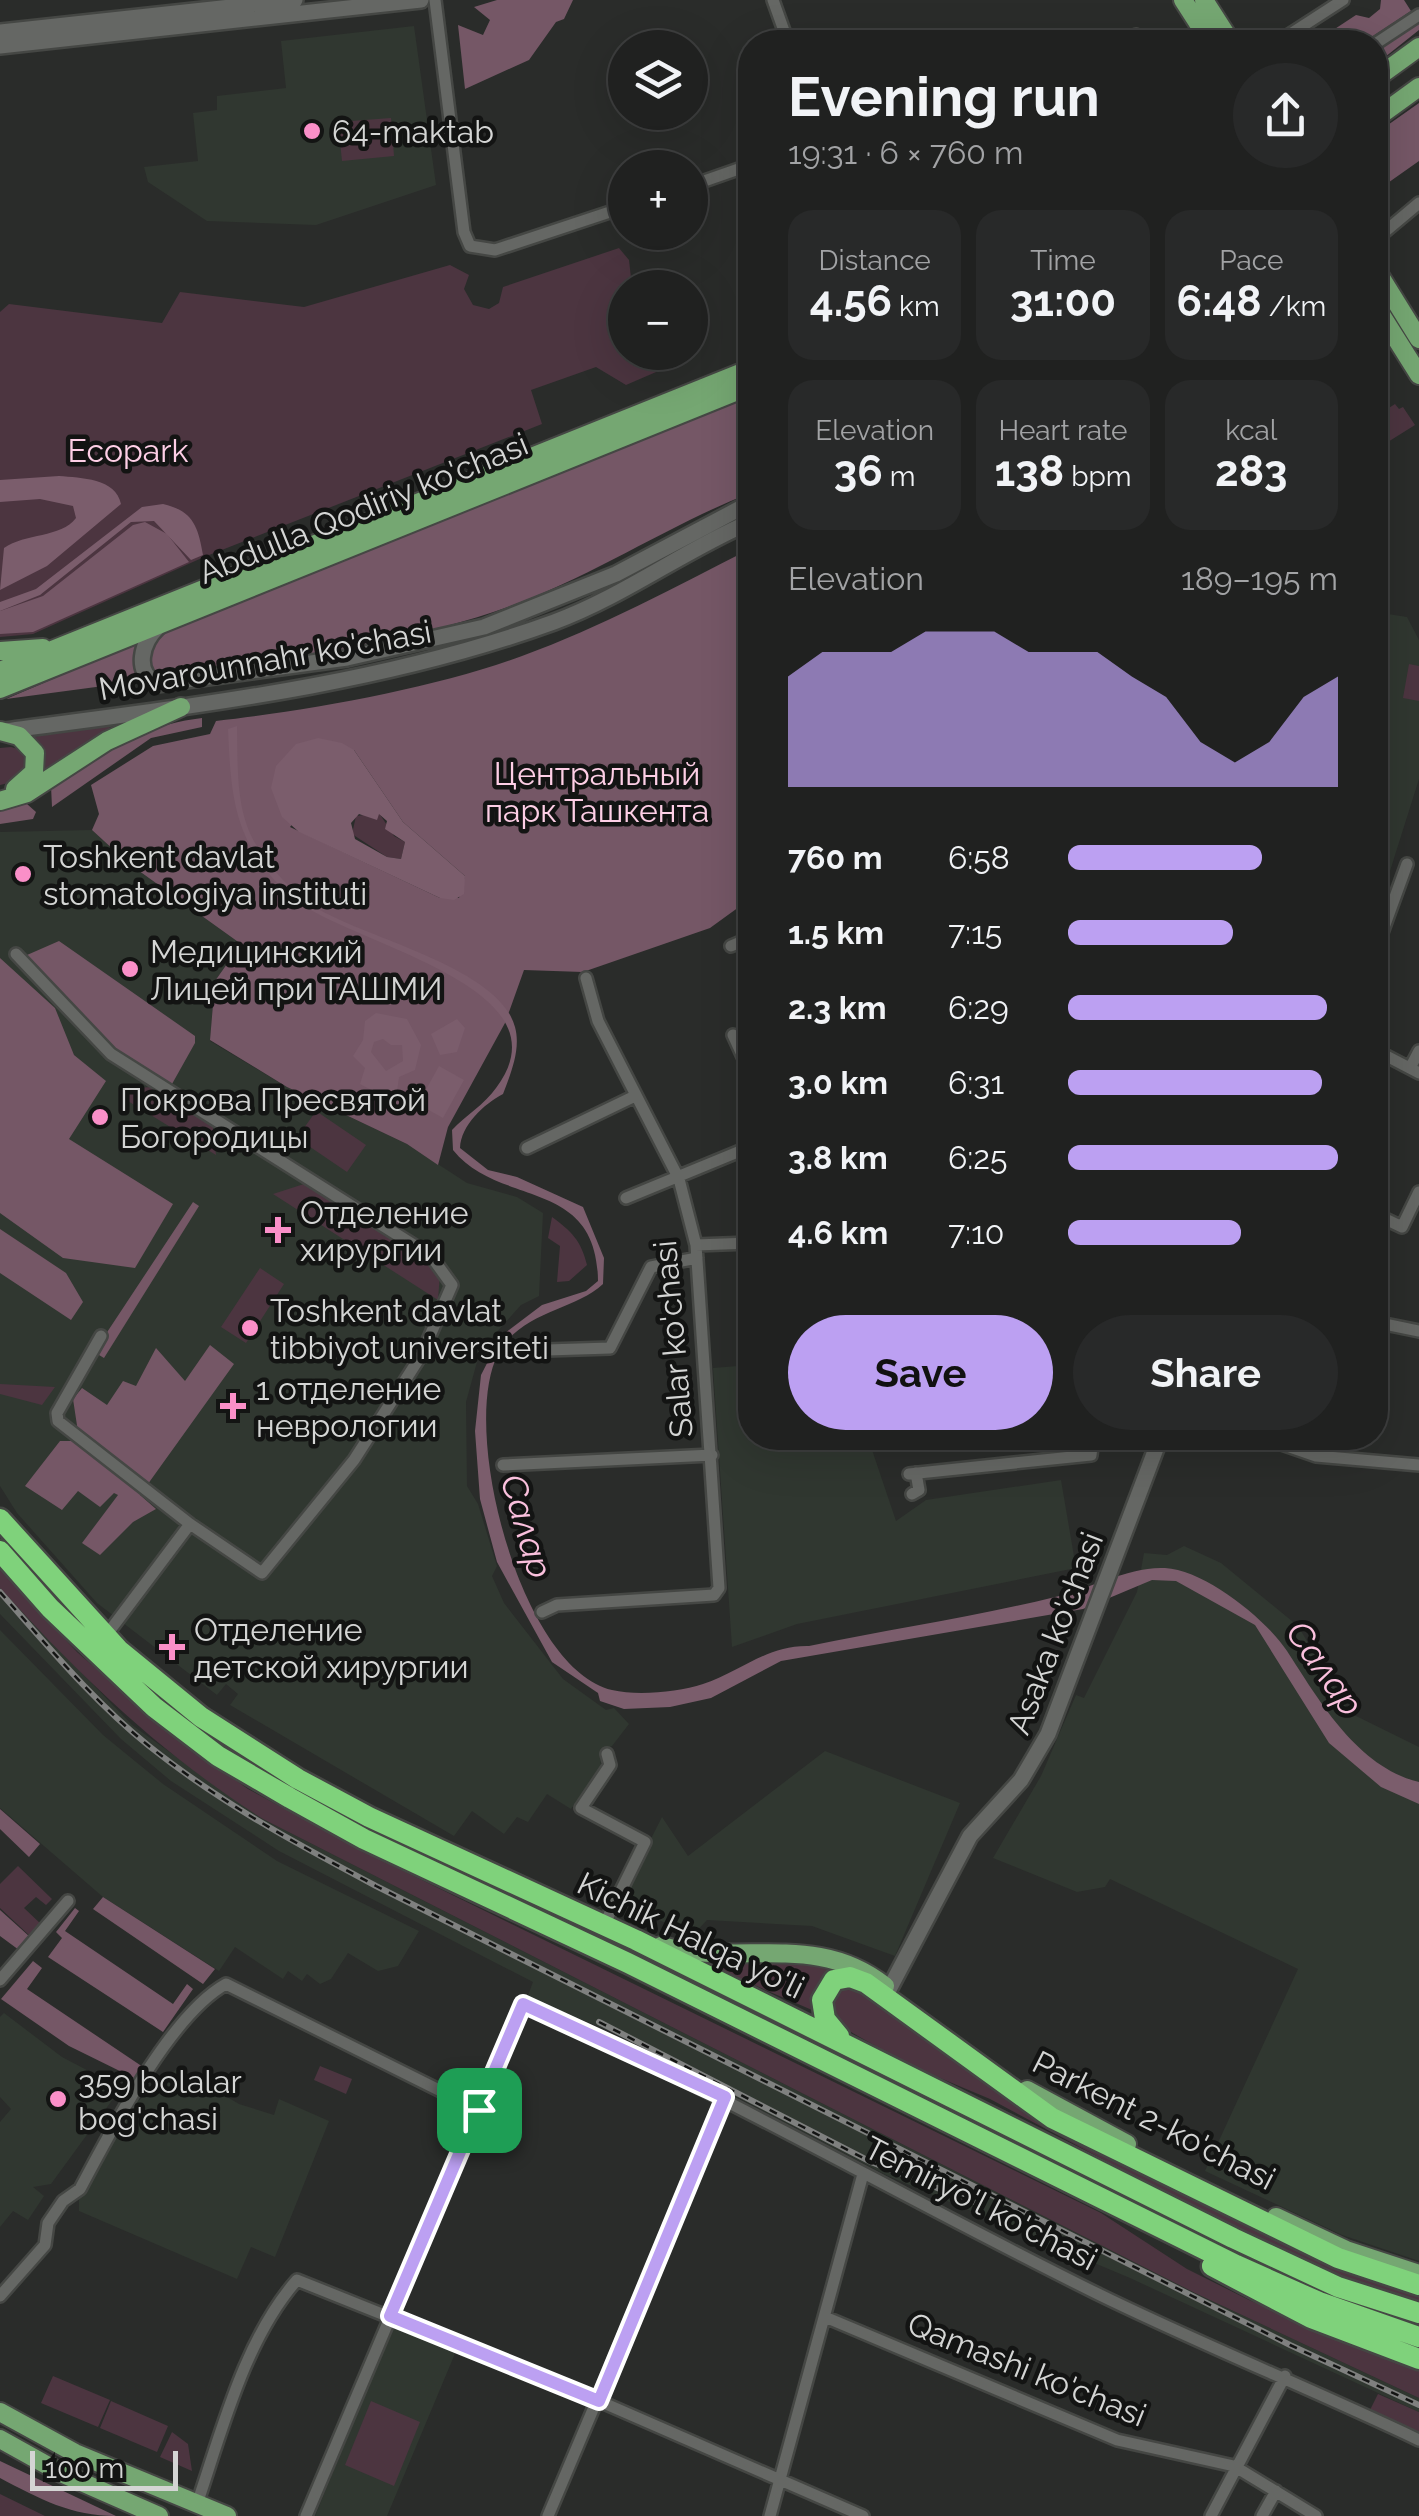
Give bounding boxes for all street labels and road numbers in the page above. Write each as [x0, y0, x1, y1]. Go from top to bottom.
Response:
street label: Abdulla Qodiriy ko'chasi [193, 425, 533, 591]
street label: Movarounnahr ko'chasi [96, 613, 434, 707]
street label: Salar ko'chasi [646, 1239, 700, 1439]
street label: Asaka ko'chasi [1000, 1527, 1110, 1739]
street label: Kichik Halqa yo'li [572, 1864, 810, 2006]
street label: Parkent 2-ko'chasi [1027, 2043, 1281, 2197]
street label: Temiryo'l ko'chasi [859, 2128, 1103, 2278]
street label: Qamashi ko'chasi [903, 2304, 1151, 2434]

